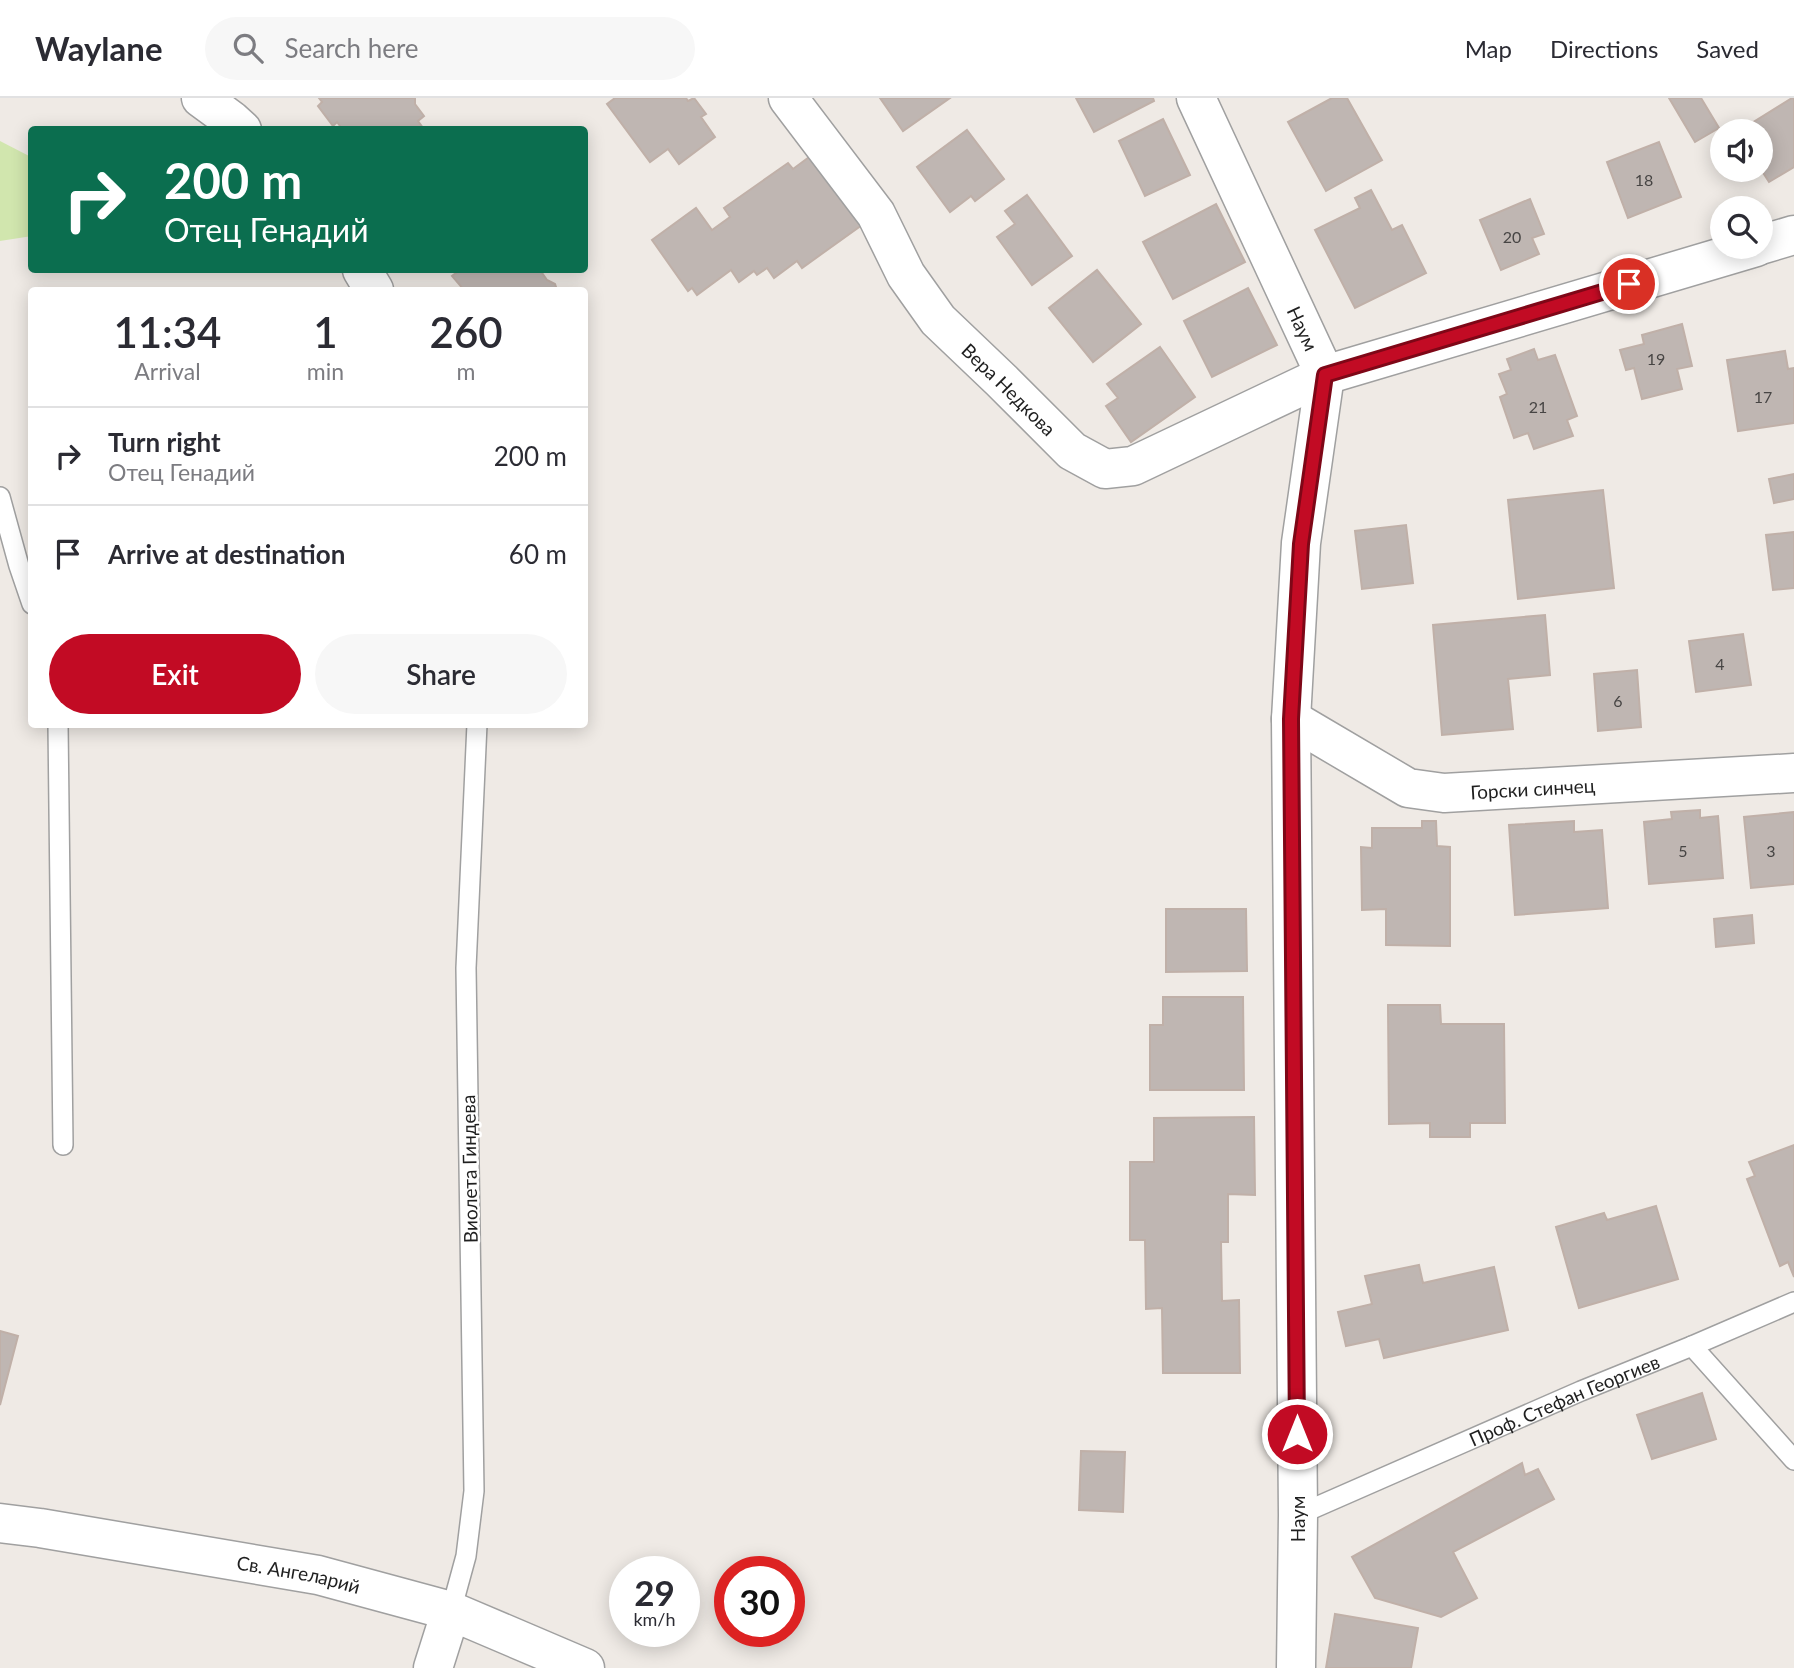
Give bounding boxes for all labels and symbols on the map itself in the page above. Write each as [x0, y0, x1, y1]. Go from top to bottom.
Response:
house number: 18 [1635, 170, 1653, 189]
house number: 20 [1503, 227, 1521, 246]
pin [1599, 254, 1659, 314]
street label: Наум [1283, 302, 1324, 354]
street label: Вера Недкова [958, 338, 1061, 440]
house number: 19 [1647, 349, 1665, 368]
house number: 17 [1754, 387, 1772, 406]
house number: 21 [1529, 397, 1547, 416]
house number: 4 [1715, 654, 1725, 673]
house number: 6 [1613, 691, 1623, 710]
street label: Горски синчец [1470, 773, 1596, 803]
house number: 5 [1678, 841, 1688, 860]
house number: 3 [1766, 841, 1776, 860]
street label: Виолета Гиндева [456, 1095, 482, 1243]
street label: Проф. Стефан Георгиев [1465, 1349, 1663, 1450]
position arrow [1260, 1397, 1334, 1471]
street label: Наум [1286, 1496, 1309, 1542]
street label: Св. Ангеларий [235, 1550, 363, 1597]
speed limit sign: 30 [714, 1556, 805, 1647]

